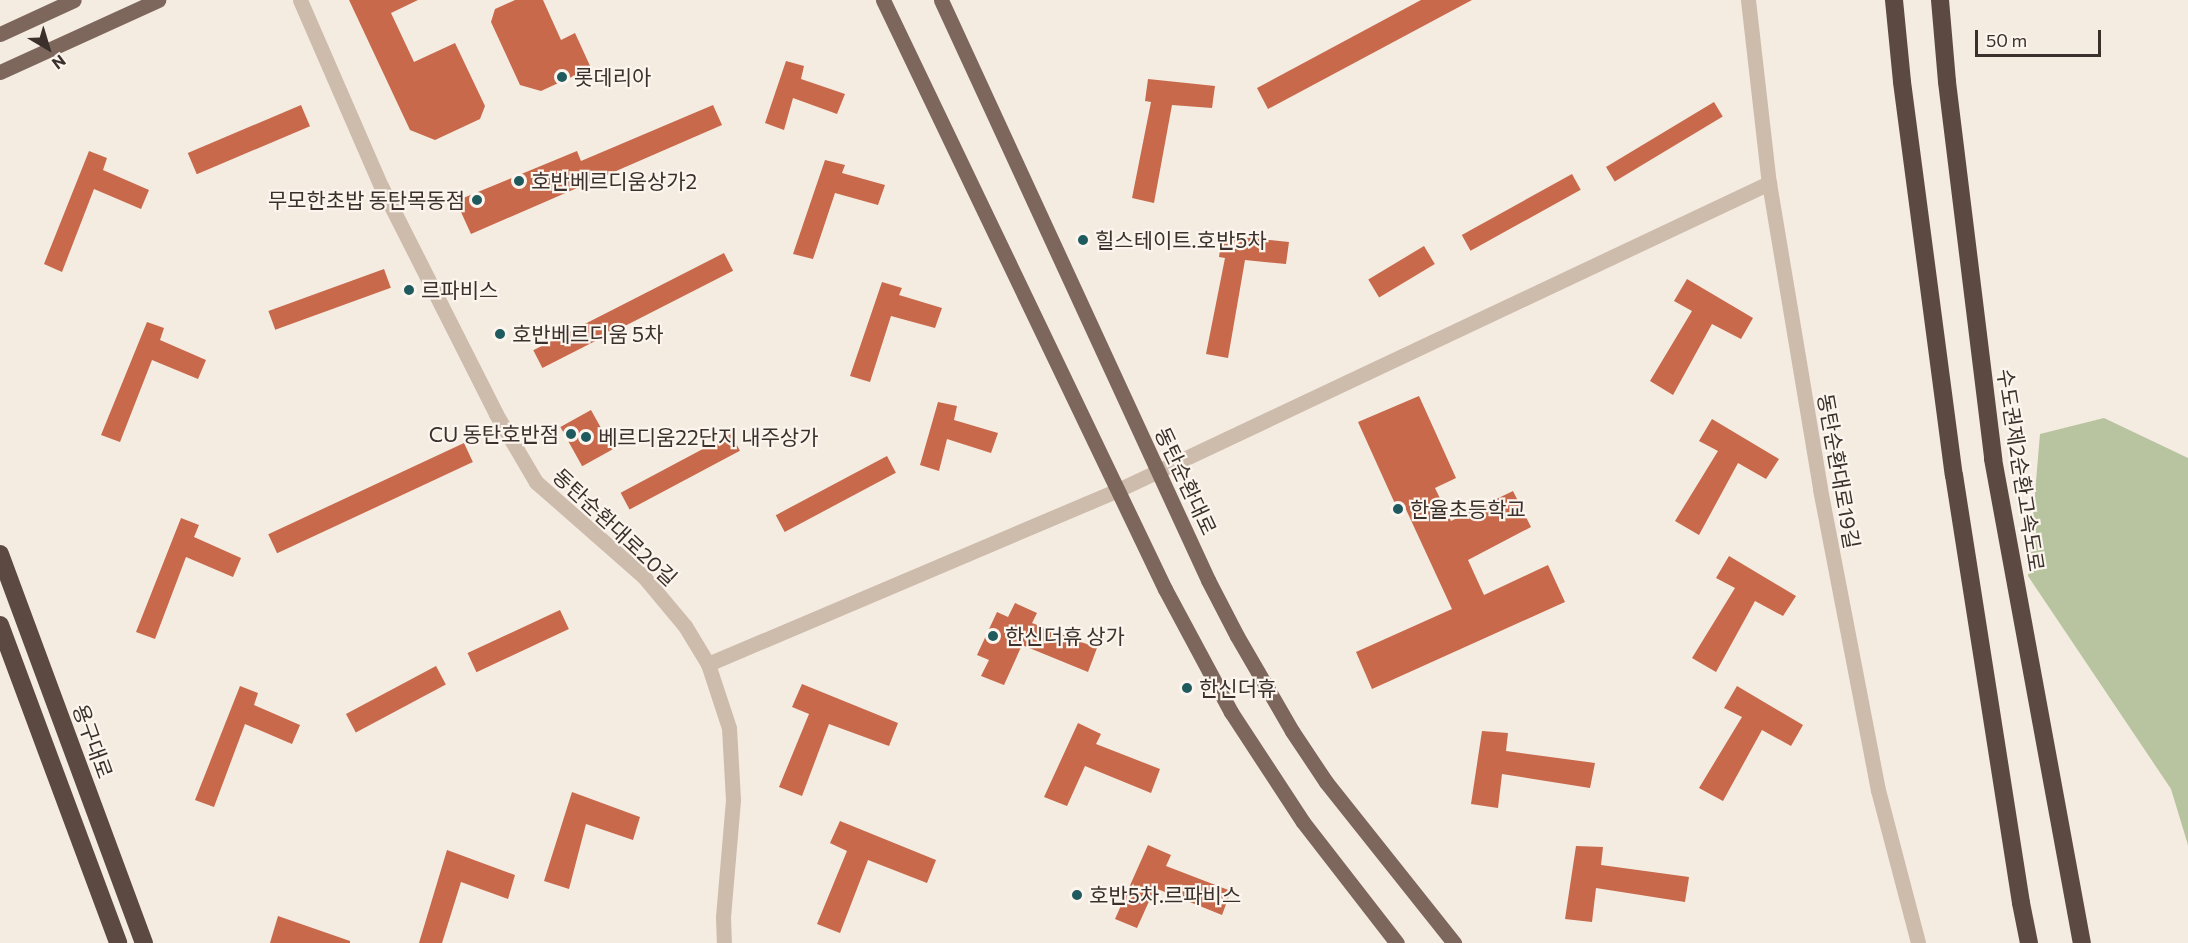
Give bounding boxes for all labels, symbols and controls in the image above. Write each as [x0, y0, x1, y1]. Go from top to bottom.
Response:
north arrow [18, 18, 78, 78]
scale bar [1978, 18, 2104, 56]
text: 50 m [1986, 29, 2027, 51]
text: N [49, 51, 70, 74]
place label: 롯데리아 [574, 64, 651, 90]
marker: 롯데리아 [555, 70, 569, 84]
place label: 호반베르디움상가2 [531, 168, 697, 194]
marker: 호반베르디움상가2 [512, 174, 526, 188]
place label: 무모한초밥 동탄목동점 [268, 187, 465, 213]
marker: 무모한초밥 동탄목동점 [470, 193, 484, 207]
place label: 힐스테이트.호반5차 [1095, 227, 1267, 253]
marker: 힐스테이트.호반5차 [1076, 233, 1090, 247]
place label: 르파비스 [421, 277, 498, 303]
marker: 르파비스 [402, 283, 416, 297]
place label: 호반베르디움 5차 [512, 321, 663, 347]
marker: 호반베르디움 5차 [493, 327, 507, 341]
street label: 수도권제2순환고속도로 [1993, 367, 2049, 573]
street label: 동탄순환대로19길 [1813, 392, 1865, 550]
place label: CU 동탄호반점 [429, 421, 559, 447]
street label: 동탄순환대로 [1150, 423, 1222, 539]
place label: 베르디움22단지 내주상가 [598, 424, 819, 450]
marker: CU 동탄호반점 [564, 427, 578, 441]
marker: 베르디움22단지 내주상가 [579, 430, 593, 444]
street label: 동탄순환대로20길 [548, 463, 682, 591]
place label: 한율초등학교 [1410, 496, 1526, 522]
marker: 한율초등학교 [1391, 502, 1405, 516]
place label: 한신더휴 상가 [1005, 623, 1125, 649]
marker: 한신더휴 상가 [986, 629, 1000, 643]
place label: 한신더휴 [1199, 675, 1276, 701]
marker: 한신더휴 [1180, 681, 1194, 695]
street label: 용구대로 [68, 700, 118, 782]
place label: 호반5차.르파비스 [1089, 882, 1241, 908]
marker: 호반5차.르파비스 [1070, 888, 1084, 902]

